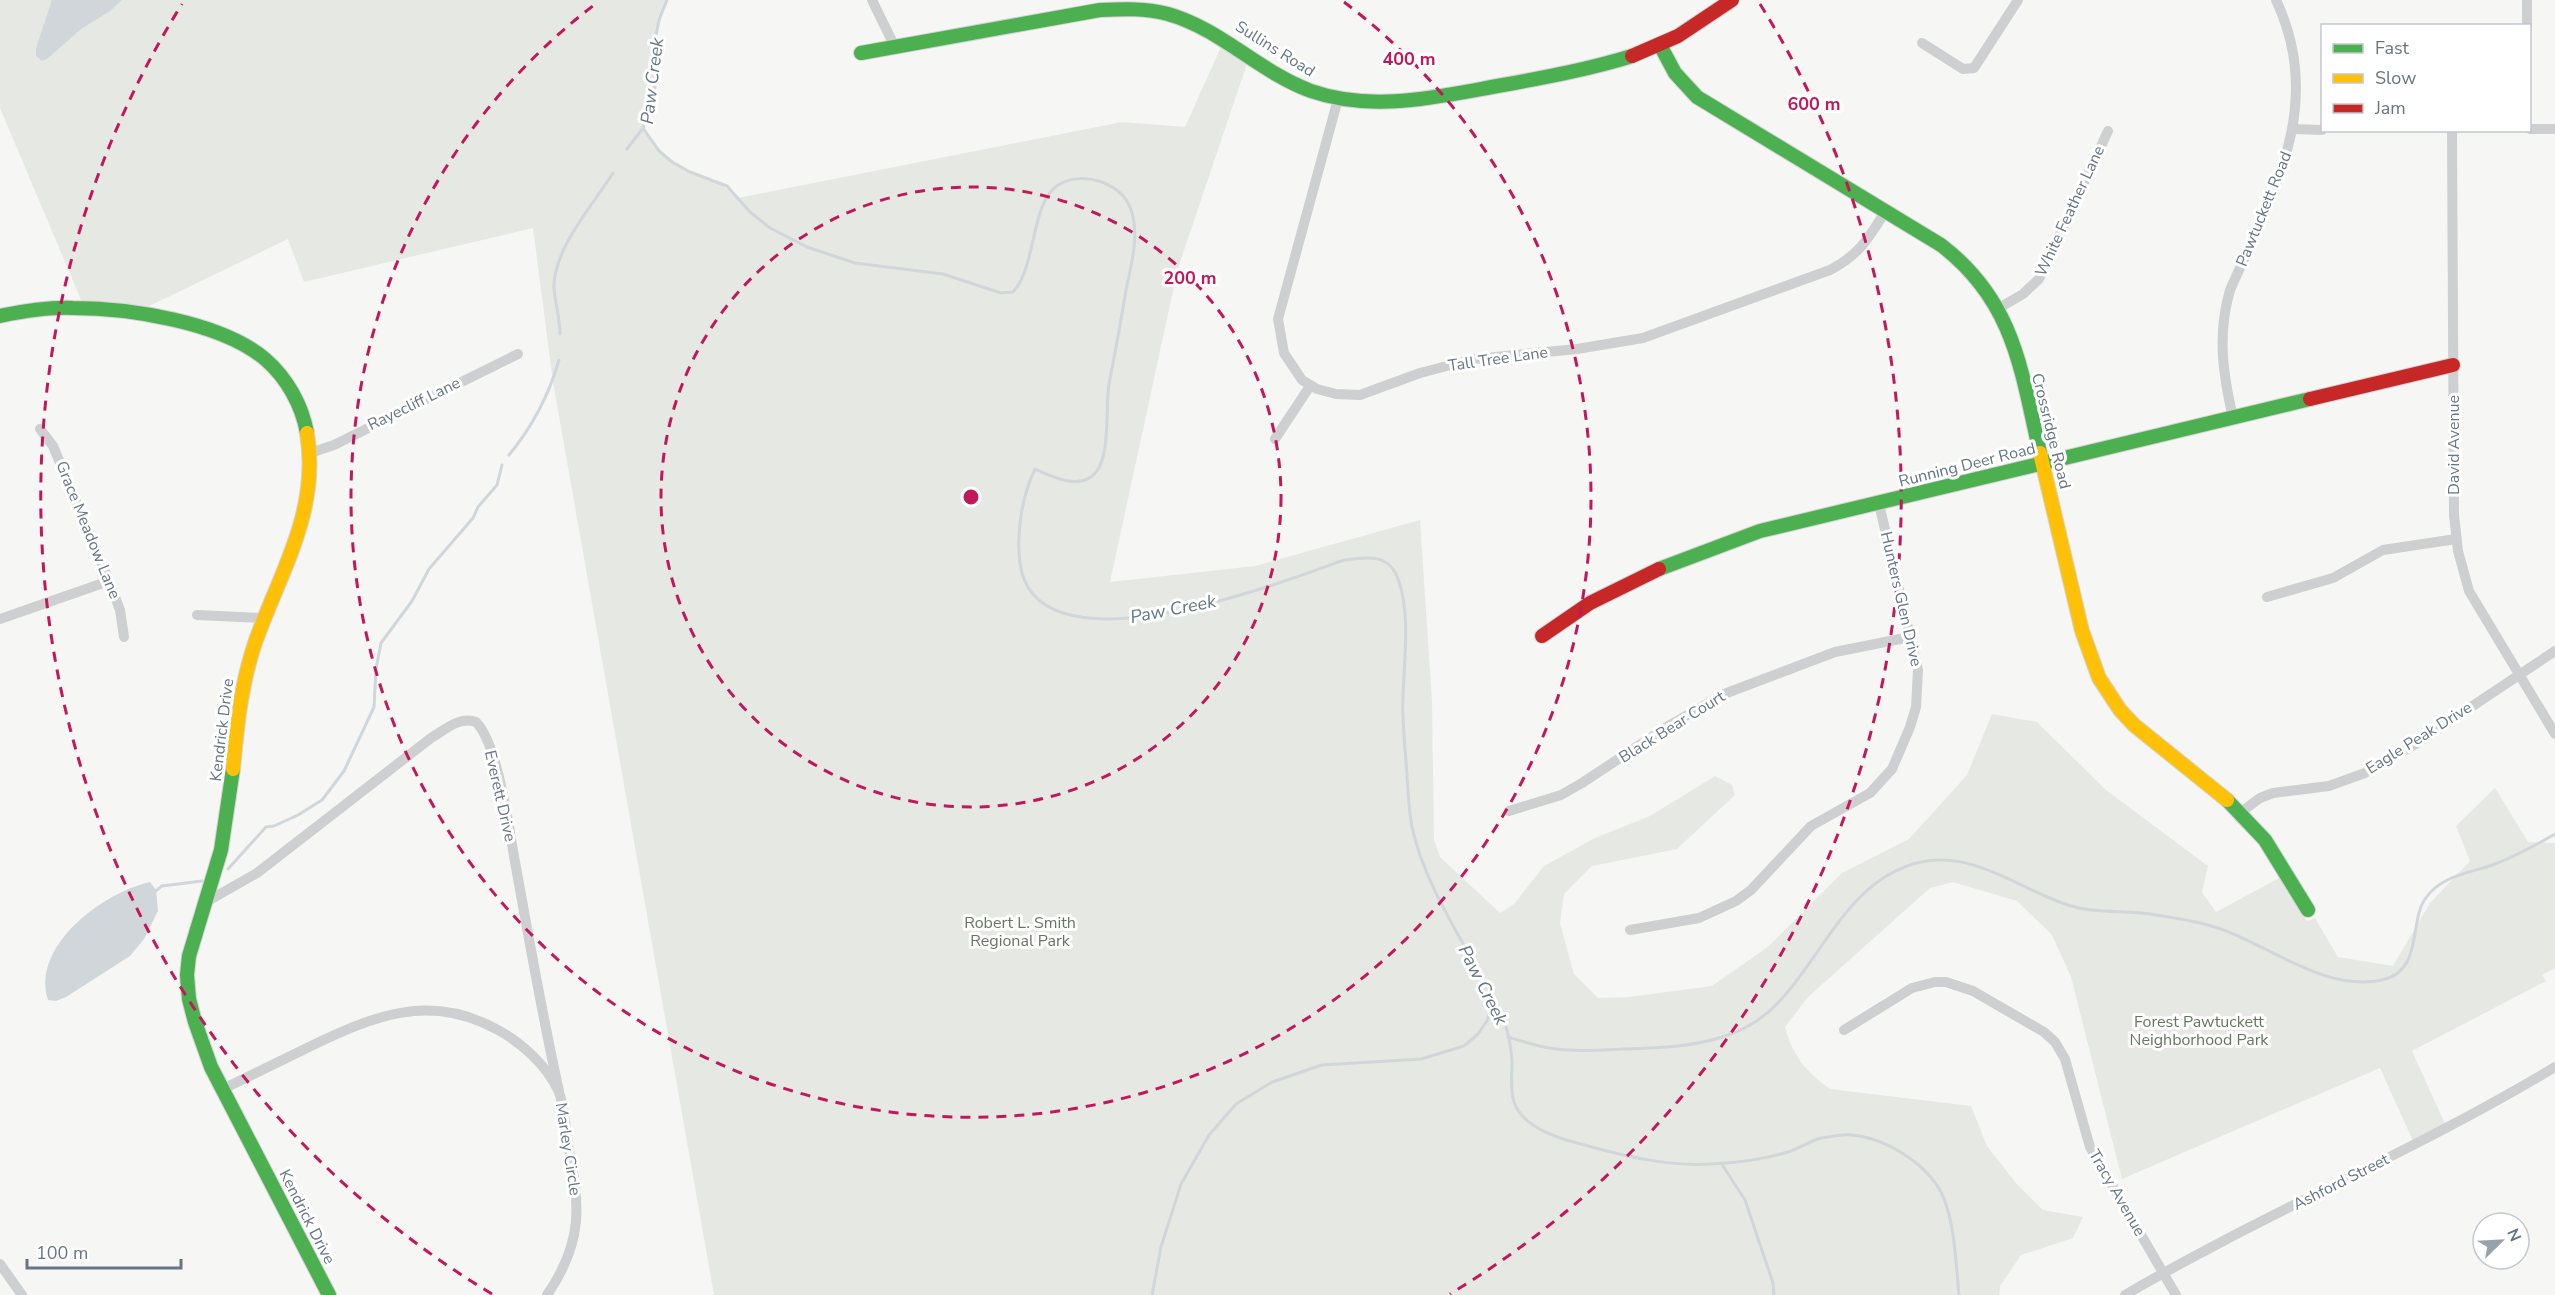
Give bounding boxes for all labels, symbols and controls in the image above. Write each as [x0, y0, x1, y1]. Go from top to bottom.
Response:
street label: Sullins Road [1231, 16, 1319, 82]
legend [2321, 24, 2531, 132]
water label: Paw Creek [635, 35, 669, 126]
text: Fast [2375, 36, 2410, 60]
text: 400 m [1382, 47, 1436, 71]
text: Slow [2375, 66, 2416, 90]
text: 600 m [1787, 92, 1841, 116]
text: Jam [2374, 96, 2406, 120]
street label: White Feather Lane [2030, 142, 2110, 280]
street label: Pawtuckett Road [2231, 148, 2297, 270]
text: 200 m [1163, 266, 1217, 290]
street label: Tall Tree Lane [1447, 341, 1549, 377]
street label: Crossridge Road [2026, 371, 2076, 491]
street label: Rayecliff Lane [364, 372, 464, 436]
street label: David Avenue [2443, 395, 2465, 495]
street label: Running Deer Road [1896, 437, 2038, 493]
street label: Grace Meadow Lane [50, 458, 126, 602]
centre of rings [961, 487, 981, 507]
street label: Hunters Glen Drive [1875, 529, 1927, 669]
water label: Paw Creek [1128, 589, 1219, 629]
street label: Kendrick Drive [205, 677, 239, 783]
street label: Black Bear Court [1615, 685, 1729, 768]
street label: Eagle Peak Drive [2362, 697, 2476, 779]
street label: Everett Drive [479, 748, 521, 844]
park label: Robert L. Smith Regional Park [964, 912, 1076, 952]
water label: Paw Creek [1453, 941, 1514, 1030]
park label: Forest Pawtuckett Neighborhood Park [2130, 1011, 2269, 1051]
street label: Marley Circle [550, 1101, 586, 1197]
street label: Tracy Avenue [2083, 1146, 2151, 1240]
street label: Ashford Street [2289, 1148, 2393, 1216]
street label: Kendrick Drive [274, 1166, 340, 1268]
north arrow [2471, 1211, 2531, 1271]
text: N [2501, 1225, 2526, 1245]
scale bar [27, 1232, 182, 1270]
text: 100 m [36, 1241, 88, 1265]

